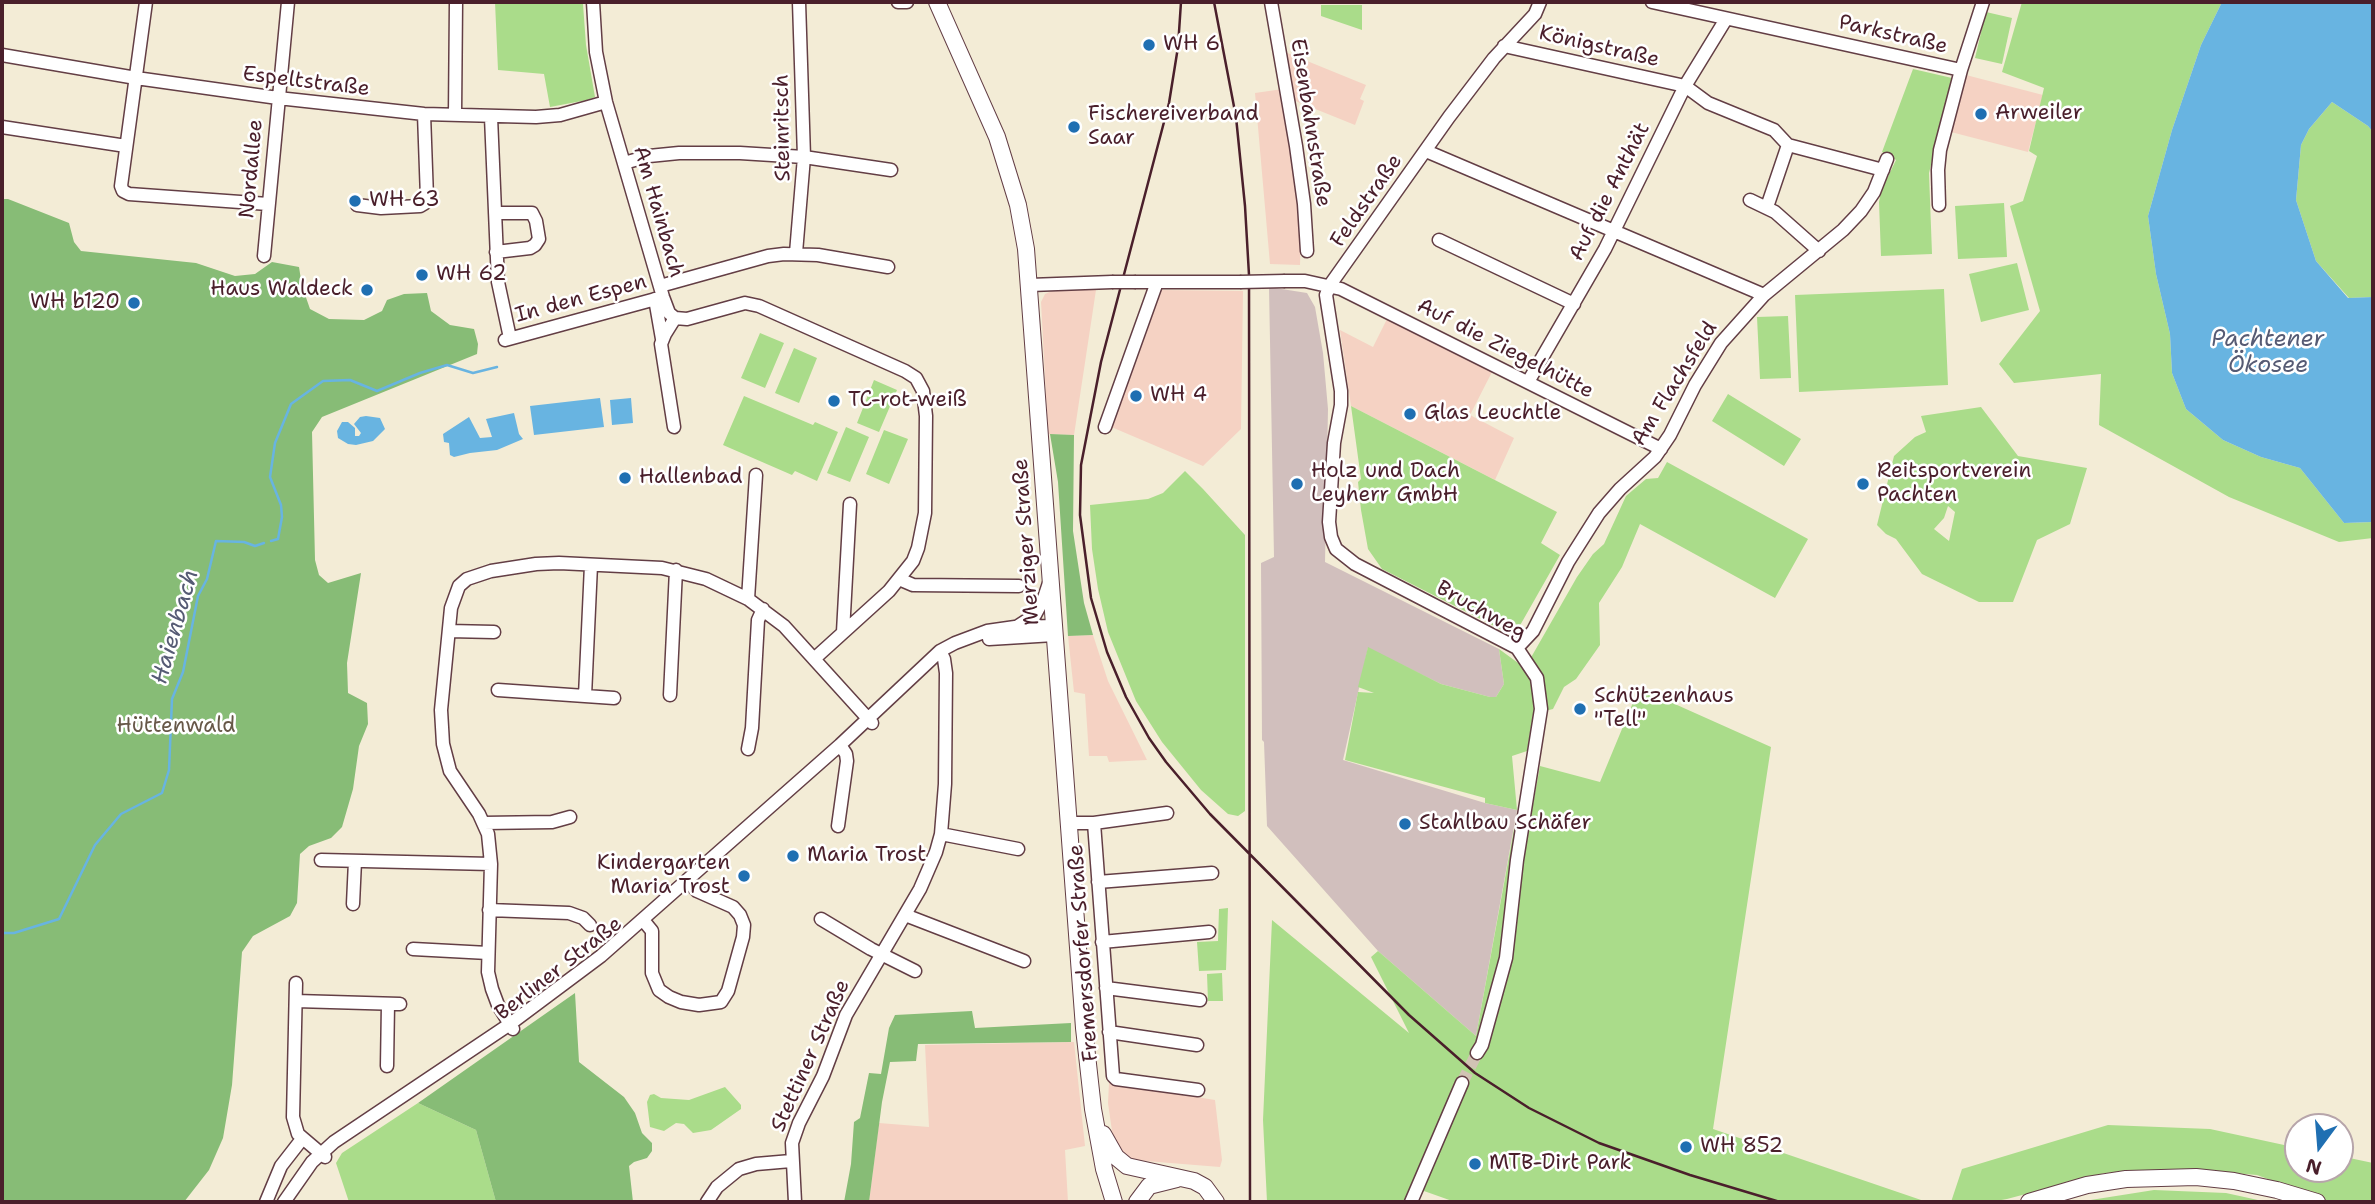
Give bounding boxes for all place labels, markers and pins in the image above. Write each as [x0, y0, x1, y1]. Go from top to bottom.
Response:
place label: WH 6 [1163, 32, 1220, 58]
marker: WH 6 [1141, 37, 1157, 53]
place label: Arweiler [1995, 101, 2083, 127]
place label: Fischereiverband Saar [1088, 102, 1259, 152]
marker: Arweiler [1973, 106, 1989, 122]
marker: Fischereiverband Saar [1066, 119, 1082, 135]
place label: WH 63 [369, 188, 440, 214]
marker: WH 63 [347, 193, 363, 209]
place label: WH 62 [436, 262, 507, 288]
marker: WH 62 [414, 267, 430, 283]
place label: Haus Waldeck [210, 277, 353, 303]
marker: Haus Waldeck [359, 282, 375, 298]
place label: WH b120 [30, 290, 120, 316]
marker: WH b120 [126, 295, 142, 311]
place label: WH 4 [1150, 383, 1207, 409]
place label: TC-rot-weiß [848, 388, 967, 414]
marker: WH 4 [1128, 388, 1144, 404]
marker: TC-rot-weiß [826, 393, 842, 409]
place label: Glas Leuchtle [1424, 401, 1561, 427]
marker: Glas Leuchtle [1402, 406, 1418, 422]
place label: Holz und Dach Leyherr GmbH [1311, 459, 1460, 509]
place label: Reitsportverein Pachten [1877, 459, 2031, 509]
place label: Hallenbad [639, 465, 743, 491]
marker: Hallenbad [617, 470, 633, 486]
marker: Holz und Dach Leyherr GmbH [1289, 476, 1305, 492]
marker: Reitsportverein Pachten [1855, 476, 1871, 492]
place label: Schützenhaus "Tell" [1594, 684, 1734, 734]
marker: Schützenhaus "Tell" [1572, 701, 1588, 717]
place label: Stahlbau Schäfer [1419, 811, 1591, 837]
marker: Stahlbau Schäfer [1397, 816, 1413, 832]
place label: Maria Trost [807, 843, 927, 869]
marker: Maria Trost [785, 848, 801, 864]
place label: Kindergarten Maria Trost [597, 851, 730, 901]
marker: Kindergarten Maria Trost [736, 868, 752, 884]
place label: WH 852 [1700, 1134, 1783, 1160]
marker: WH 852 [1678, 1139, 1694, 1155]
place label: MTB-Dirt Park [1489, 1151, 1632, 1177]
marker: MTB-Dirt Park [1467, 1156, 1483, 1172]

